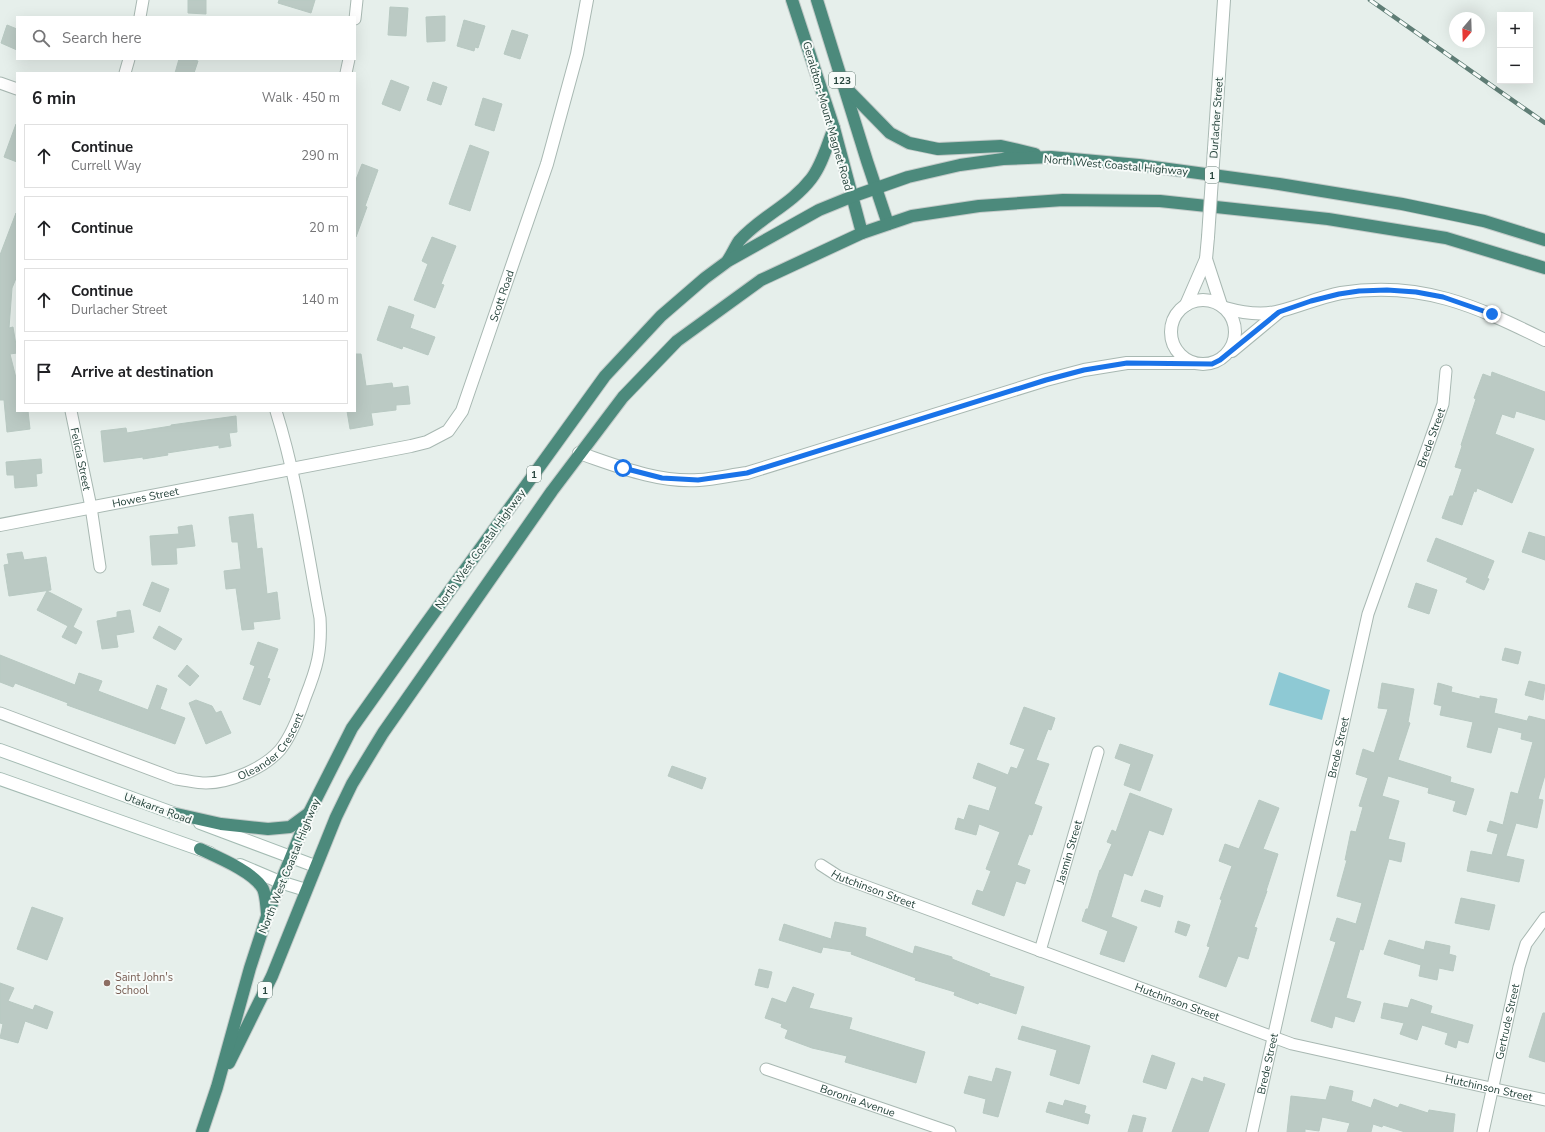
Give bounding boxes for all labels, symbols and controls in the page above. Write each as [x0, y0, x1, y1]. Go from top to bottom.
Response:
north arrow [1449, 12, 1485, 48]
map controls [1497, 12, 1533, 84]
button: + [1497, 12, 1533, 48]
search box [16, 16, 356, 60]
icon: search [30, 27, 52, 49]
text: Search here [62, 28, 142, 48]
street label: Geraldton-Mount Magnet Road [799, 40, 856, 193]
button: − [1497, 48, 1533, 84]
road number: 123 [829, 72, 855, 88]
street label: Durlacher Street [1206, 77, 1227, 159]
text: 6 min [32, 87, 76, 110]
text: Walk · 450 m [262, 89, 340, 107]
text: Continue [71, 137, 133, 157]
icon: ahead [33, 145, 55, 167]
text: 290 m [301, 147, 339, 165]
street label: North West Coastal Highway [1043, 152, 1189, 179]
text: Currell Way [71, 157, 141, 175]
road number: 1 [1205, 167, 1219, 183]
icon: ahead [33, 217, 55, 239]
text: Continue [71, 218, 133, 238]
text: 20 m [309, 219, 339, 237]
street label: Scott Road [486, 268, 518, 324]
text: Continue [71, 281, 133, 301]
icon: ahead [33, 289, 55, 311]
text: 140 m [301, 291, 339, 309]
text: Durlacher Street [71, 301, 167, 319]
route end [1483, 305, 1501, 323]
icon: arrive [33, 361, 55, 383]
text: Arrive at destination [71, 362, 214, 382]
street label: Brede Street [1414, 406, 1449, 470]
street label: Felicia Street [67, 426, 94, 492]
route start [614, 459, 632, 477]
road number: 1 [527, 466, 541, 482]
street label: Howes Street [111, 484, 180, 511]
street label: North West Coastal Highway [432, 486, 529, 612]
street label: Oleander Crescent [235, 711, 307, 784]
street label: Brede Street [1324, 715, 1353, 780]
street label: Utakarra Road [122, 789, 194, 828]
street label: North West Coastal Highway [255, 796, 324, 936]
street label: Jasmin Street [1053, 818, 1086, 887]
street label: Hutchinson Street [828, 866, 918, 912]
place label: Saint John's School [115, 970, 173, 998]
marker: Saint John's School [102, 978, 112, 988]
street label: Hutchinson Street [1133, 980, 1222, 1025]
road number: 1 [258, 982, 272, 998]
street label: Gertrude Street [1492, 982, 1523, 1061]
street label: Brede Street [1254, 1032, 1282, 1096]
street label: Hutchinson Street [1444, 1071, 1534, 1105]
street label: Boronia Avenue [818, 1081, 897, 1121]

